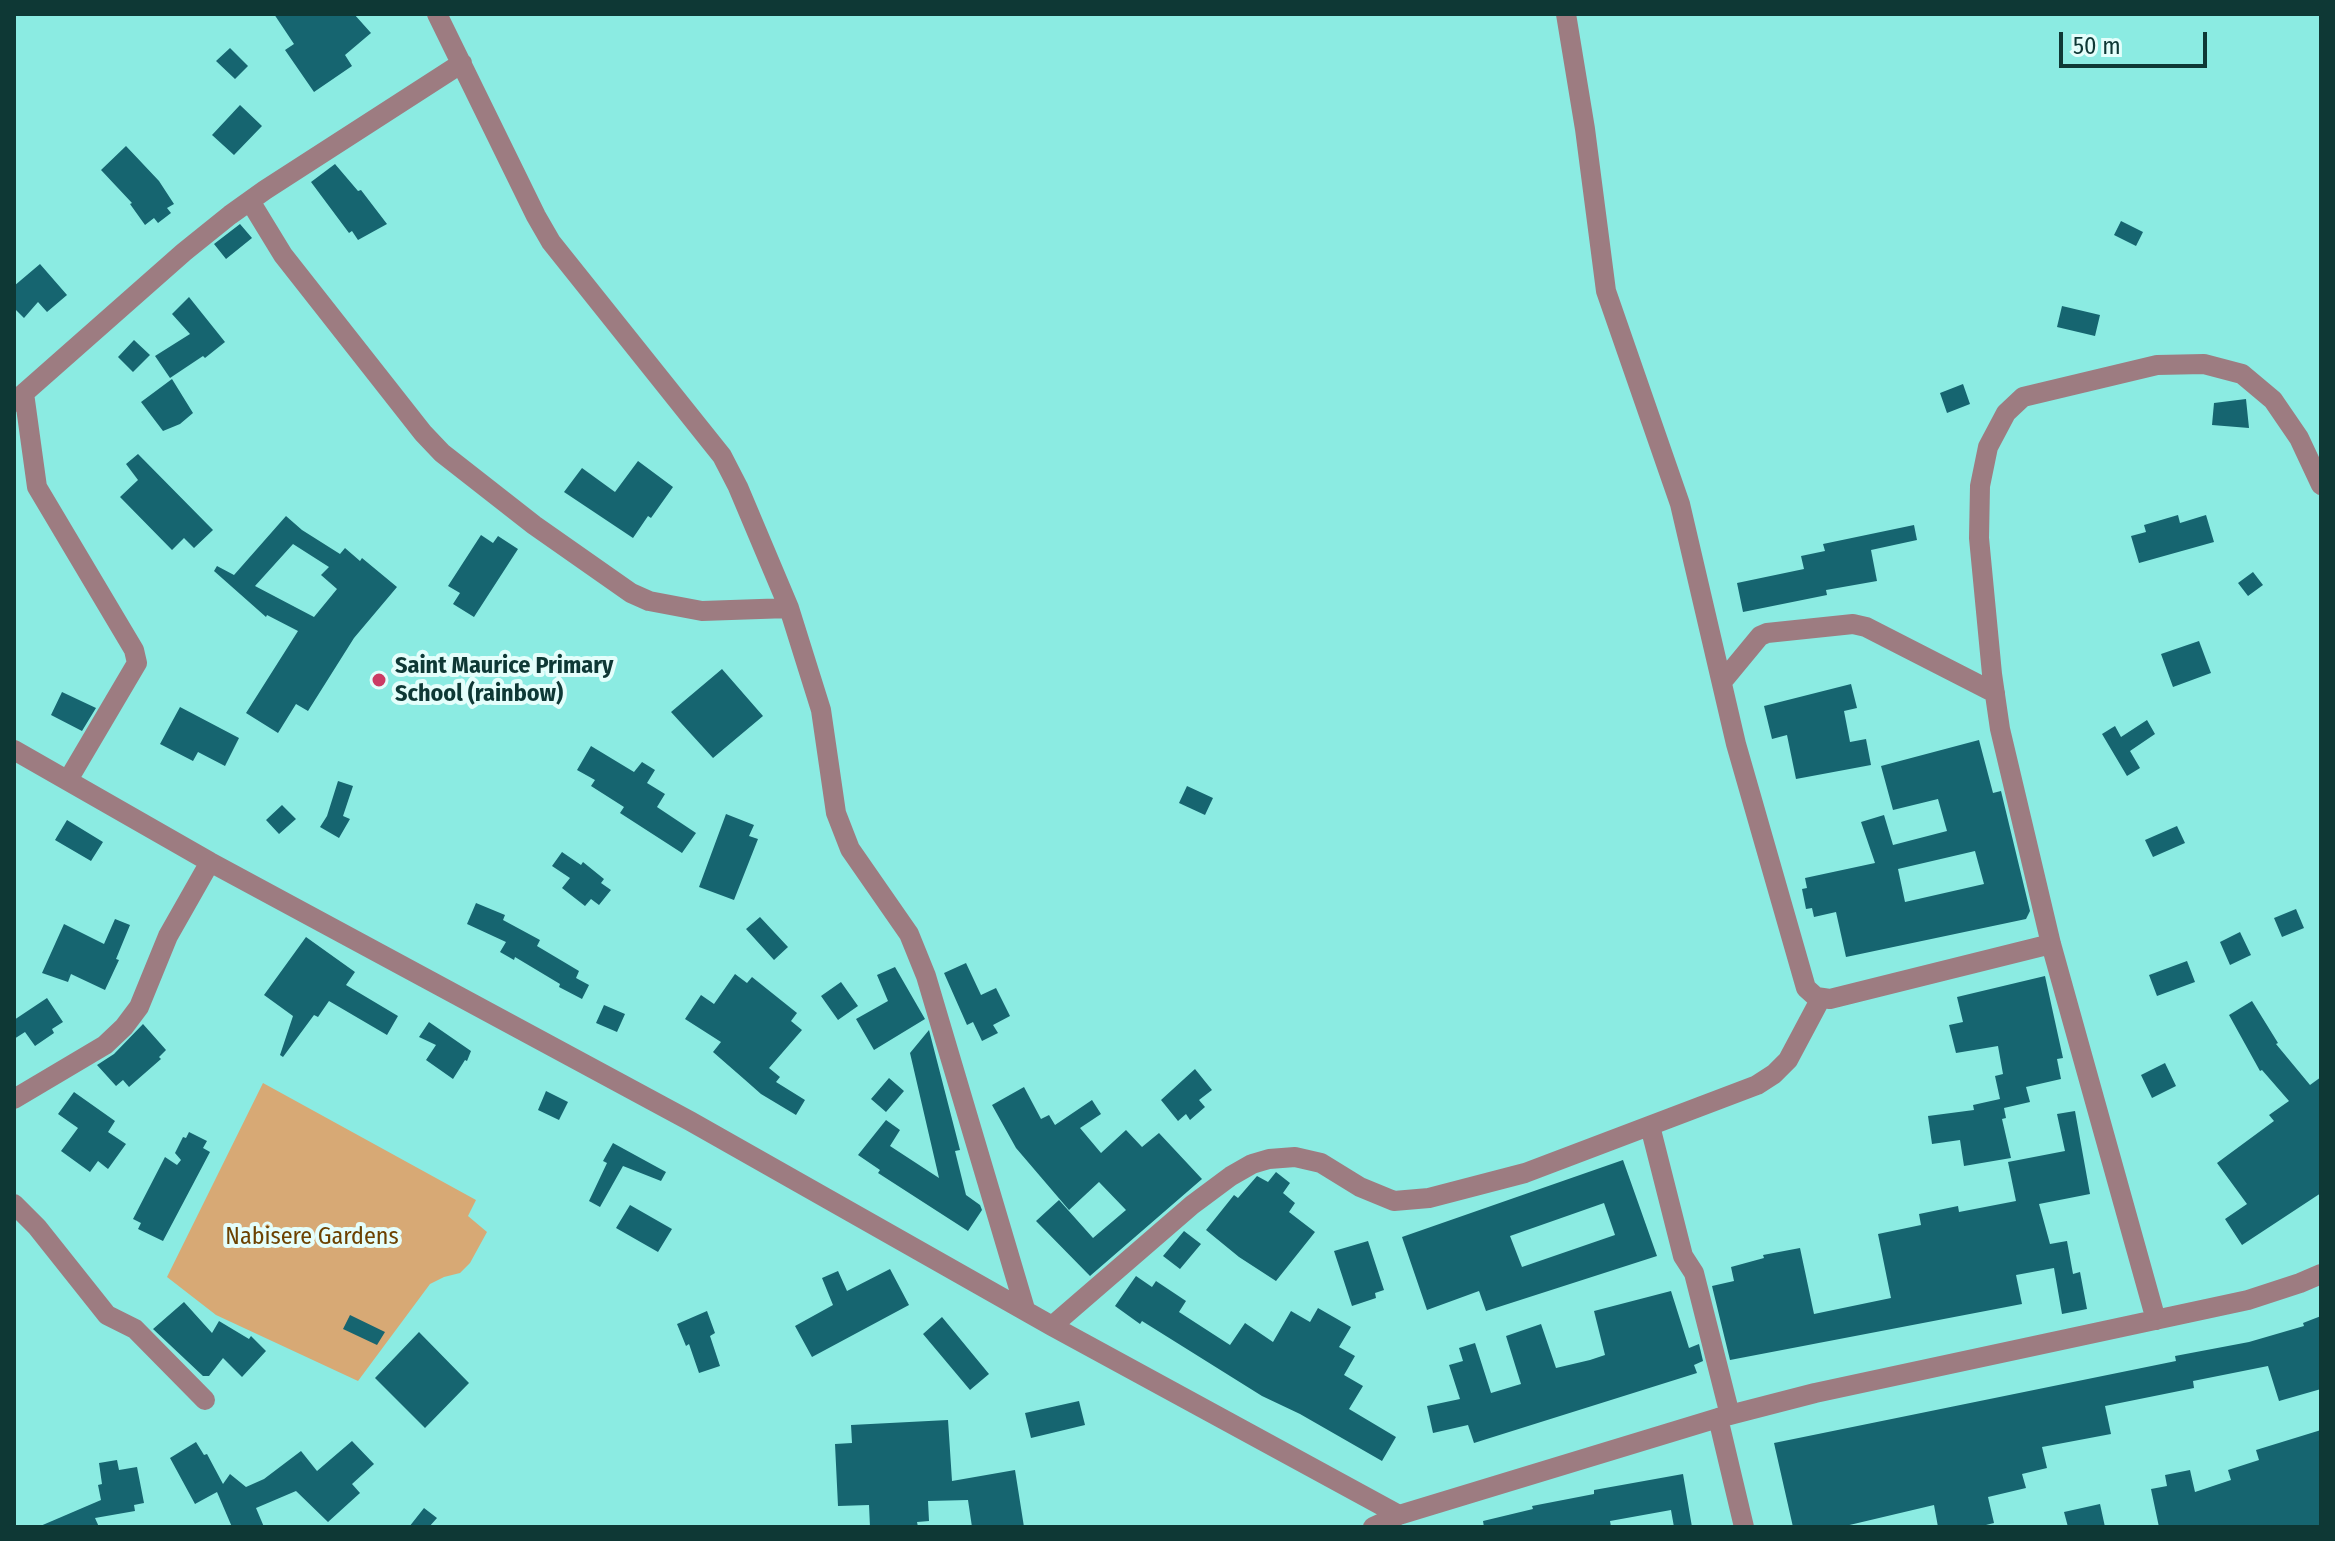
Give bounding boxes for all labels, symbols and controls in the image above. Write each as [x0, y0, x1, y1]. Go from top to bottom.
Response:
scale bar [2063, 16, 2211, 66]
text: 50 m [2073, 32, 2121, 60]
place label: Saint Maurice Primary School (rainbow) [395, 652, 613, 708]
marker: Saint Maurice Primary School (rainbow) [370, 671, 388, 689]
park label: Nabisere Gardens [225, 1223, 399, 1251]

